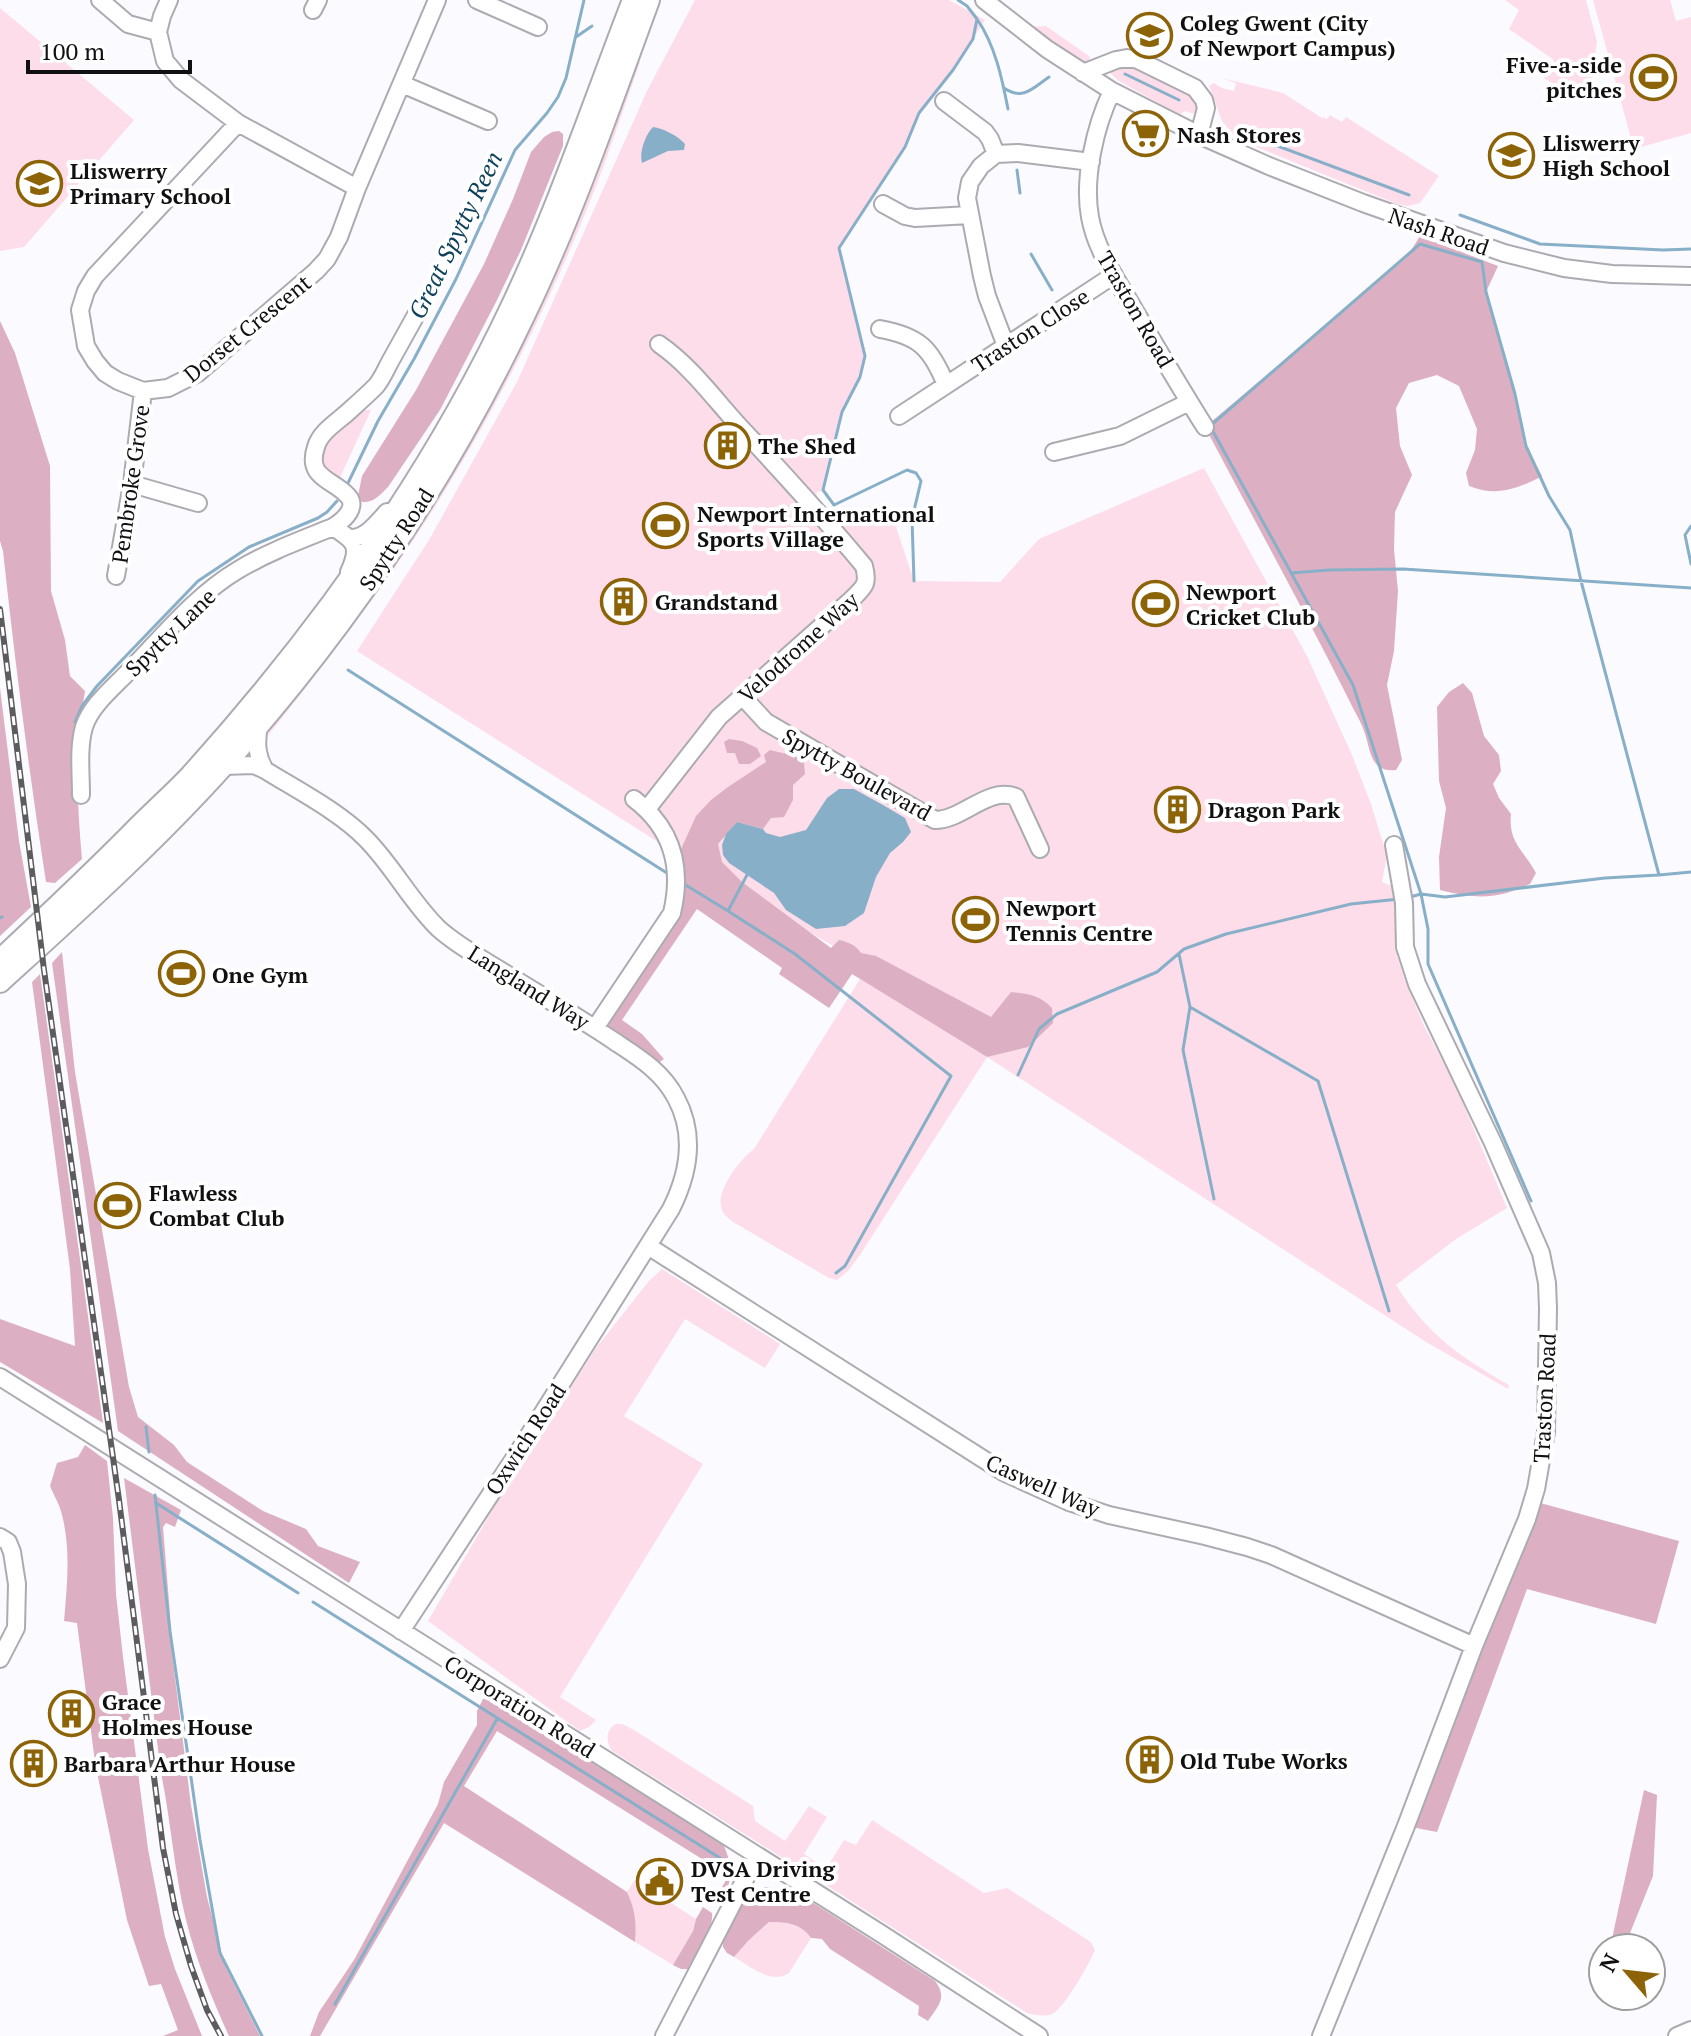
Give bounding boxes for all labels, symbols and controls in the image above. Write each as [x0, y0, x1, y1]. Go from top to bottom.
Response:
place label: Coleg Gwent (City of Newport Campus) [1180, 8, 1396, 62]
school or university icon: Coleg Gwent (City of Newport Campus) [1125, 11, 1173, 59]
scale bar [28, 24, 190, 74]
text: 100 m [40, 35, 105, 67]
place label: Five-a-side pitches [1506, 50, 1622, 104]
sports icon: Five-a-side pitches [1629, 53, 1677, 101]
supermarket icon: Nash Stores [1122, 110, 1170, 158]
place label: Nash Stores [1177, 120, 1301, 149]
place label: Lliswerry High School [1543, 128, 1670, 182]
school or university icon: Lliswerry High School [1488, 131, 1536, 179]
water label: Great Spytty Reen [401, 146, 509, 324]
place label: Lliswerry Primary School [70, 156, 231, 210]
school or university icon: Lliswerry Primary School [15, 159, 63, 207]
street label: Nash Road [1385, 200, 1493, 262]
street label: Traston Road [1091, 246, 1181, 372]
street label: Dorset Crescent [177, 268, 317, 388]
street label: Traston Close [966, 281, 1094, 379]
street label: Pembroke Grove [105, 403, 155, 565]
building icon: The Shed [703, 421, 751, 469]
place label: The Shed [758, 431, 856, 460]
street label: Spytty Road [352, 482, 440, 596]
place label: Newport International Sports Village [697, 499, 935, 553]
sports icon: Newport International Sports Village [642, 502, 690, 550]
building icon: Grandstand [600, 577, 648, 625]
place label: Newport Cricket Club [1186, 577, 1315, 631]
sports icon: Newport Cricket Club [1131, 580, 1179, 628]
street label: Spytty Lane [119, 582, 221, 682]
street label: Velodrome Way [732, 585, 865, 709]
place label: Grandstand [655, 587, 778, 616]
street label: Spytty Boulevard [777, 721, 937, 827]
building icon: Dragon Park [1153, 785, 1201, 833]
place label: Dragon Park [1208, 795, 1340, 824]
place label: Newport Tennis Centre [1006, 893, 1153, 947]
sports icon: Newport Tennis Centre [951, 896, 999, 944]
street label: Langland Way [463, 938, 596, 1036]
sports icon: One Gym [157, 950, 205, 998]
place label: One Gym [212, 960, 309, 989]
place label: Flawless Combat Club [149, 1178, 285, 1232]
sports icon: Flawless Combat Club [94, 1181, 142, 1229]
street label: Traston Road [1526, 1332, 1562, 1464]
street label: Oxwich Road [478, 1378, 572, 1500]
street label: Caswell Way [982, 1447, 1105, 1523]
street label: Corporation Road [439, 1648, 601, 1764]
place label: Grace Holmes House [102, 1687, 253, 1741]
building icon: Grace Holmes House [47, 1690, 95, 1738]
building icon: Old Tube Works [1125, 1736, 1173, 1784]
building icon: Barbara Arthur House [9, 1739, 57, 1787]
place label: Old Tube Works [1180, 1746, 1348, 1775]
place label: Barbara Arthur House [64, 1749, 296, 1778]
place label: DVSA Driving Test Centre [691, 1854, 836, 1908]
public building icon: DVSA Driving Test Centre [636, 1857, 684, 1905]
north arrow [1587, 1932, 1667, 2012]
text: N [1592, 1948, 1626, 1977]

